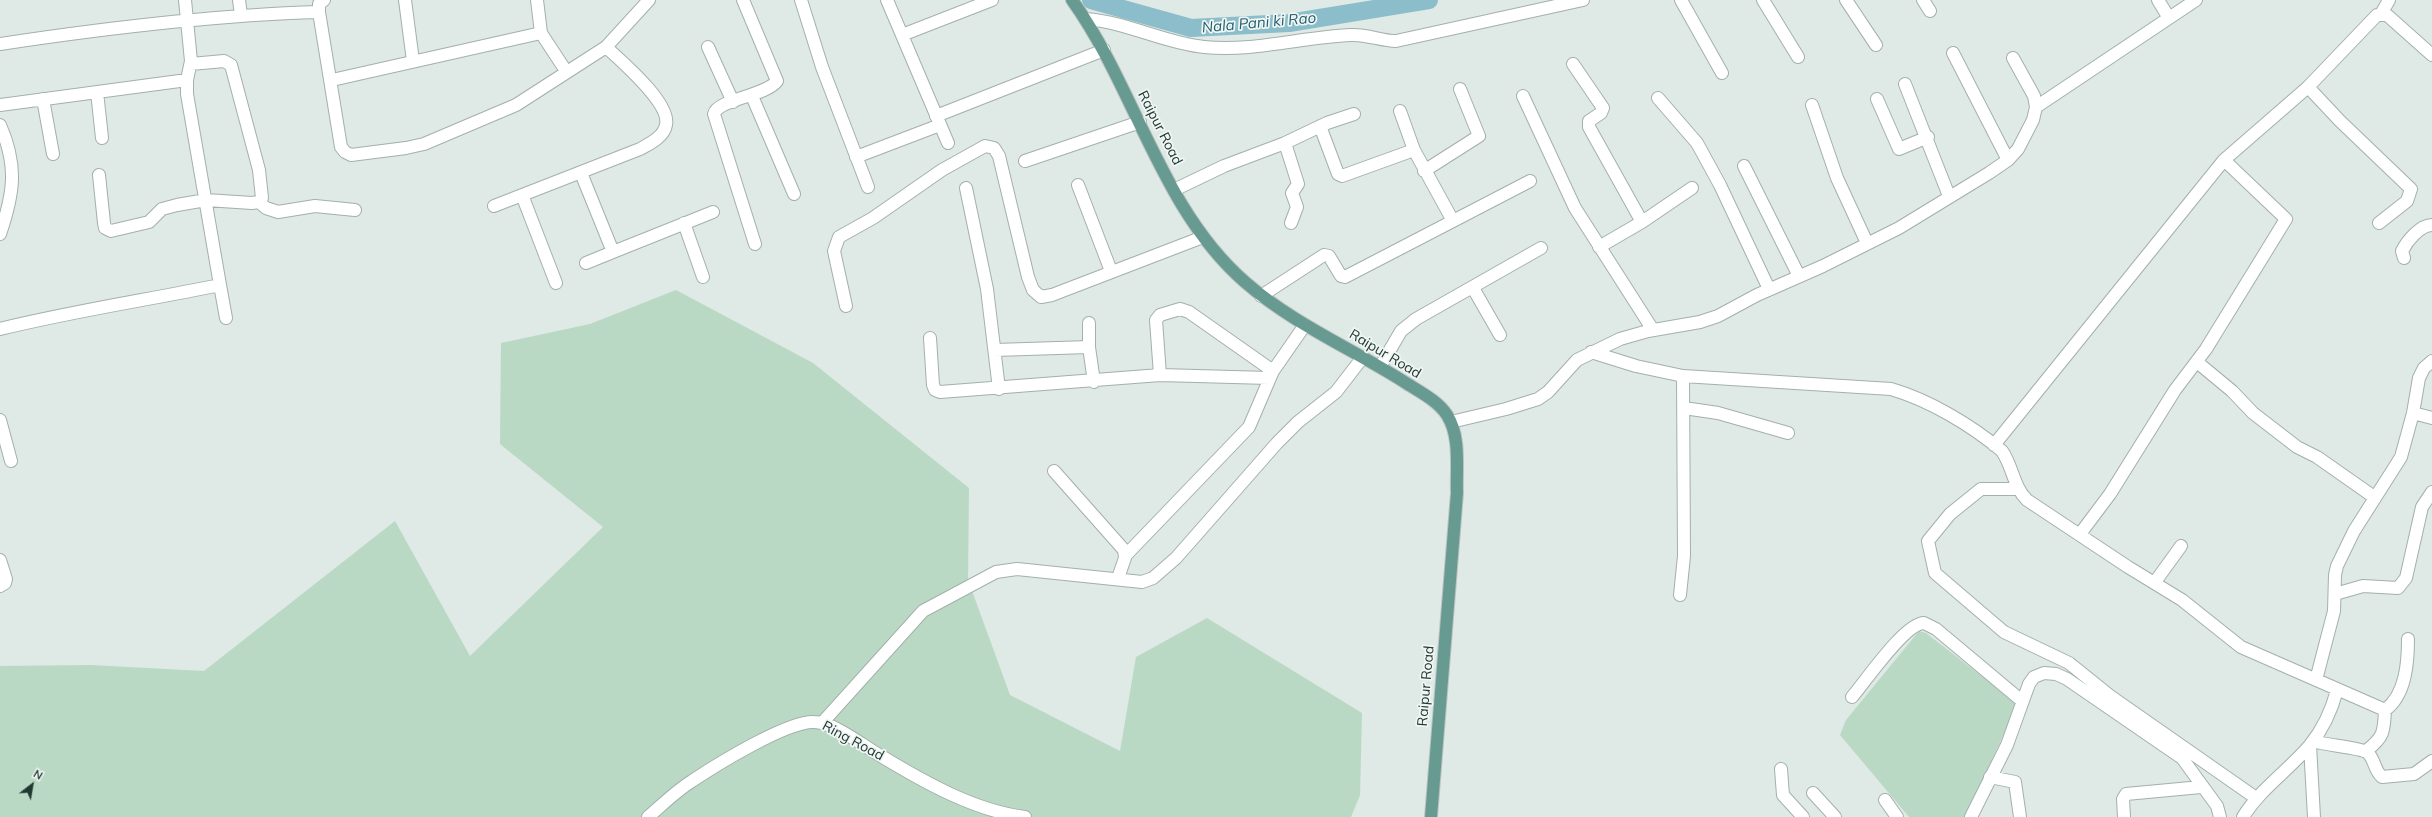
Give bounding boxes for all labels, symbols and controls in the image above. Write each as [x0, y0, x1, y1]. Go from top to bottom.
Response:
water label: Nala Pani ki Rao [1201, 9, 1317, 37]
street label: Raipur Road [1134, 88, 1186, 168]
street label: Raipur Road [1346, 326, 1424, 382]
street label: Raipur Road [1414, 645, 1438, 727]
street label: Ring Road [819, 718, 887, 764]
north arrow [12, 765, 52, 805]
text: N [31, 767, 45, 783]

